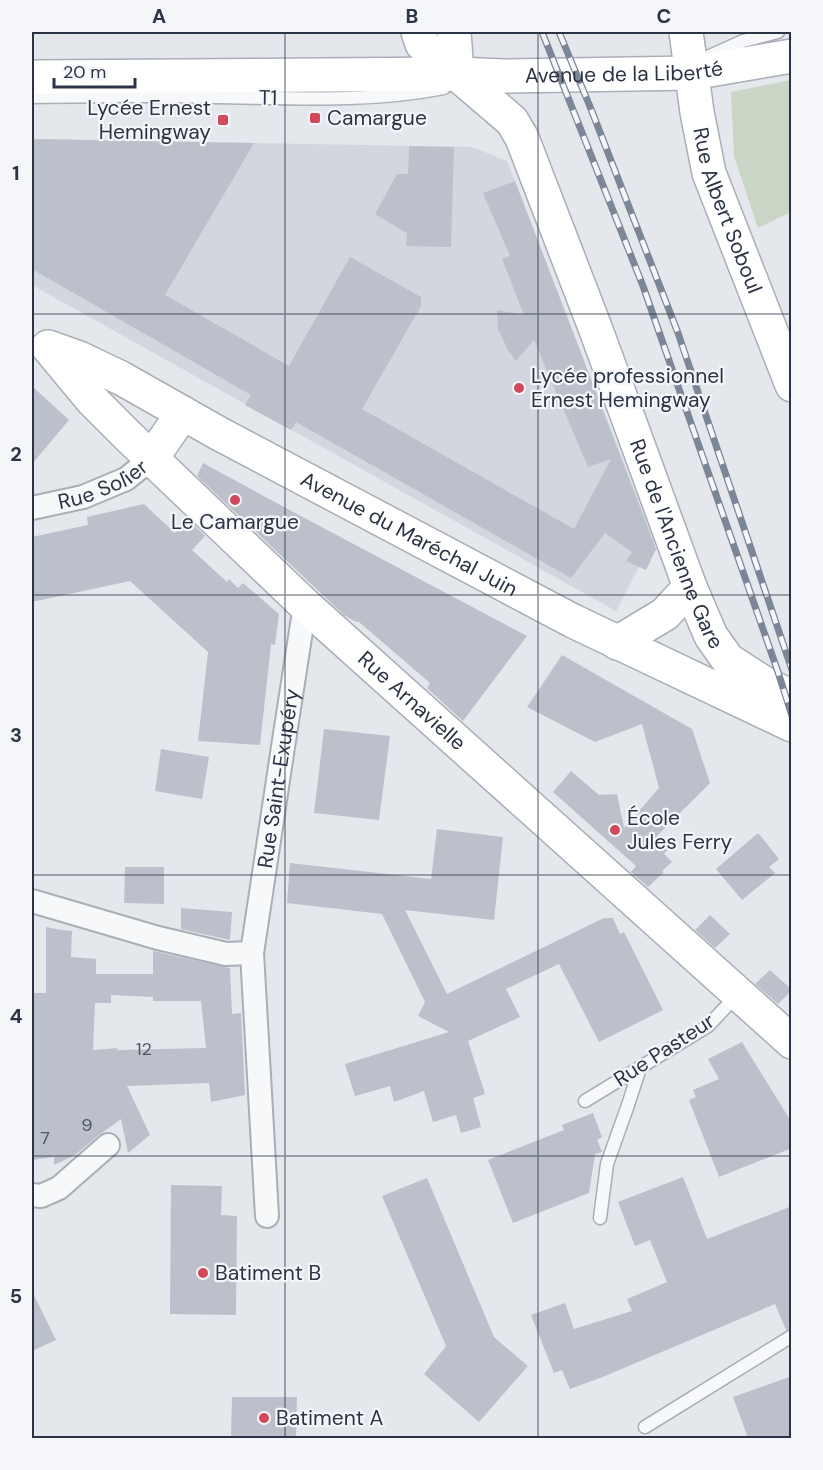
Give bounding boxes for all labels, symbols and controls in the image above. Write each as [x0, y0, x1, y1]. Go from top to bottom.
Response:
text: A [152, 3, 166, 29]
text: B [406, 3, 418, 29]
text: C [657, 3, 671, 29]
scale bar [54, 51, 135, 89]
street label: Avenue de la Liberté [525, 54, 725, 90]
text: 20 m [63, 60, 106, 84]
street label: T1 [259, 84, 277, 112]
place label: Lycée Ernest Hemingway [87, 94, 211, 146]
place label: Camargue [327, 104, 427, 132]
marker: Camargue [308, 111, 322, 125]
marker: Lycée Ernest Hemingway [216, 113, 230, 127]
street label: Rue Albert Soboul [686, 125, 769, 298]
text: 1 [12, 160, 20, 186]
place label: Lycée professionnel Ernest Hemingway [531, 362, 724, 414]
marker: Lycée professionnel Ernest Hemingway [512, 381, 526, 395]
street label: Rue de l'Ancienne Gare [623, 435, 730, 655]
text: 2 [10, 441, 22, 467]
street label: Rue Solier [55, 453, 154, 516]
street label: Avenue du Maréchal Juin [296, 465, 522, 603]
marker: Le Camargue [228, 493, 242, 507]
place label: Le Camargue [171, 508, 299, 536]
street label: Rue Arnavielle [352, 645, 472, 757]
street label: Rue Saint-Exupéry [251, 686, 306, 870]
text: 3 [10, 722, 22, 748]
place label: École Jules Ferry [627, 804, 733, 856]
marker: École Jules Ferry [608, 823, 622, 837]
text: 4 [10, 1003, 23, 1029]
street label: Rue Pasteur [608, 1007, 720, 1093]
house number: 12 [136, 1037, 152, 1061]
house number: 9 [81, 1113, 93, 1137]
house number: 7 [40, 1126, 50, 1150]
place label: Batiment B [215, 1259, 321, 1287]
marker: Batiment B [196, 1266, 210, 1280]
text: 5 [10, 1283, 22, 1309]
place label: Batiment A [276, 1404, 384, 1432]
marker: Batiment A [257, 1411, 271, 1425]

